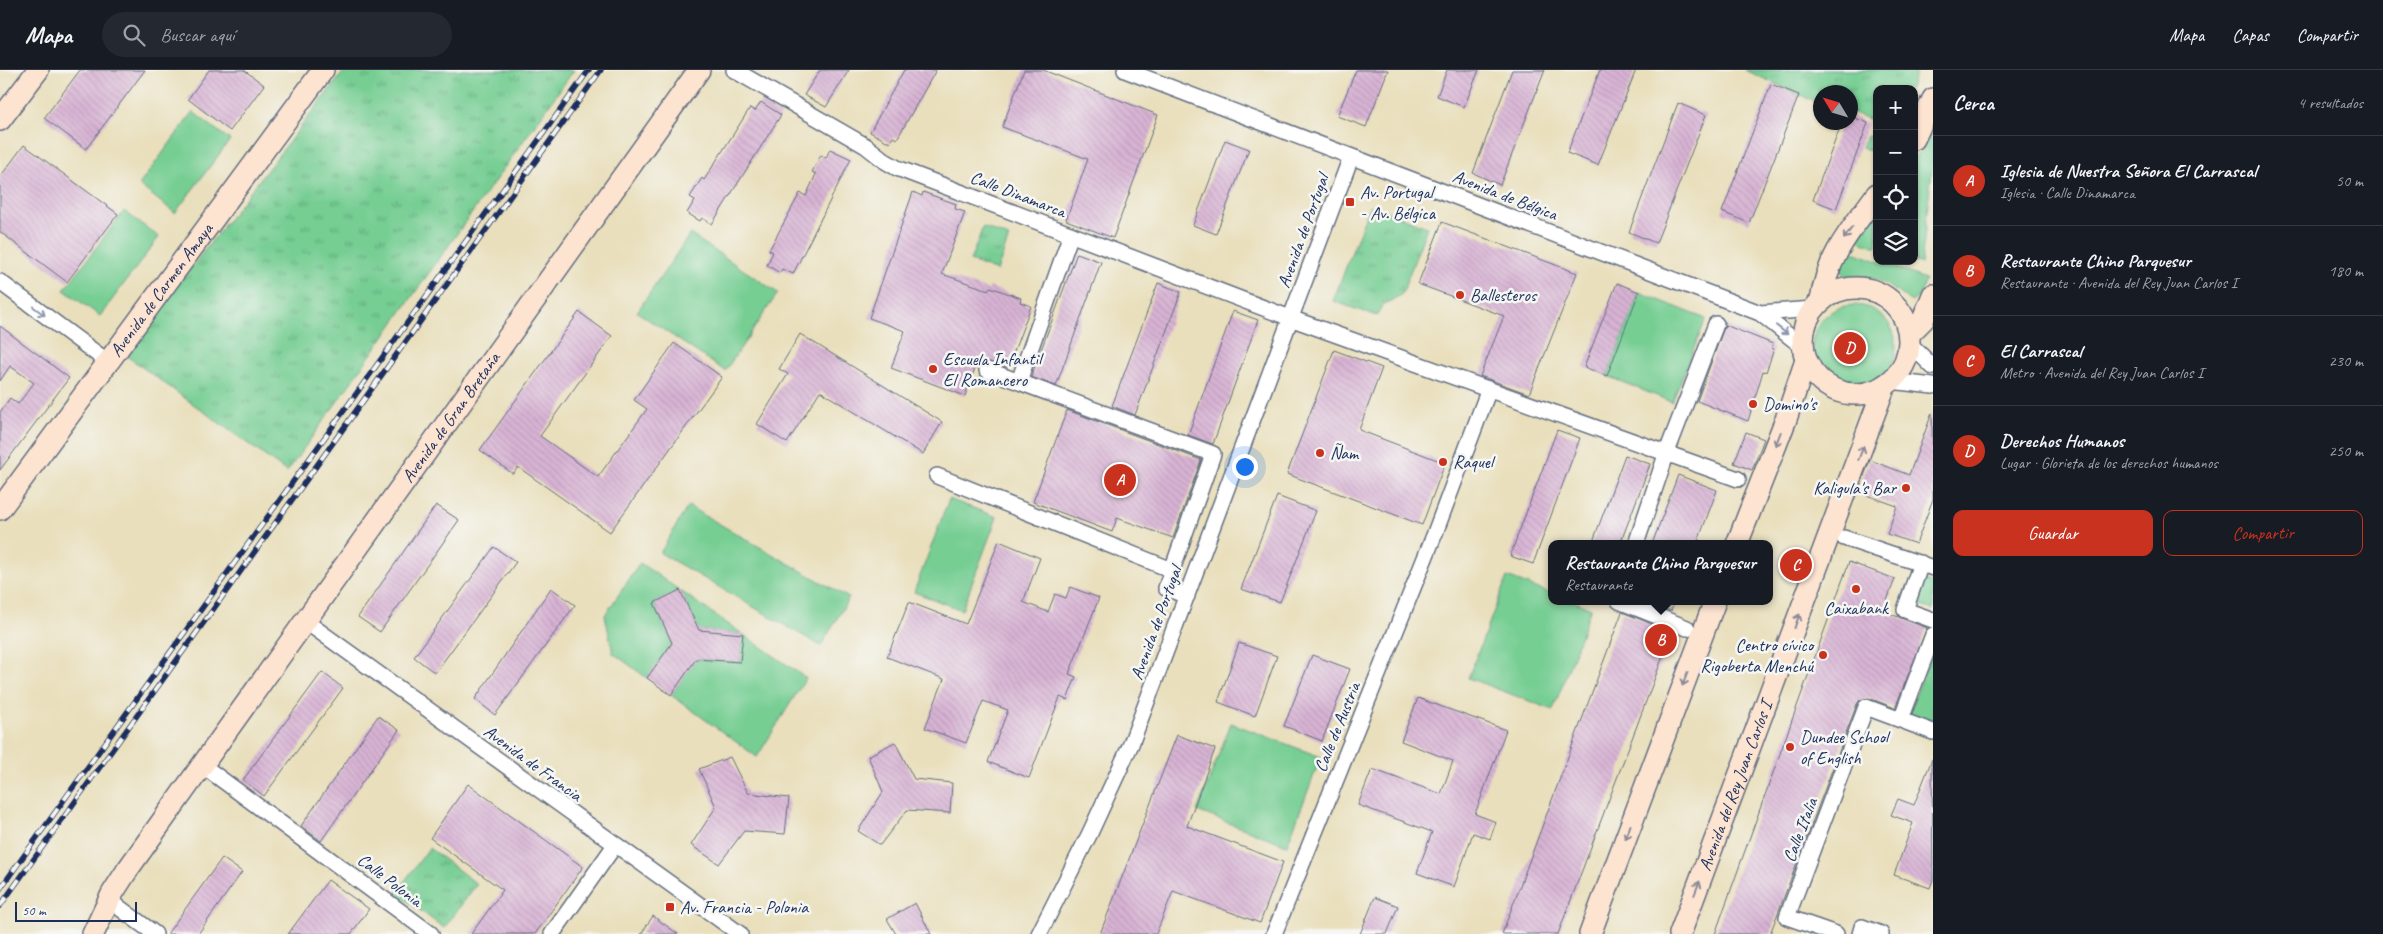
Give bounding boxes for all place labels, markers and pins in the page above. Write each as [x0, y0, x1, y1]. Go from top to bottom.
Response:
place label: Av. Portugal - Av. Bélgica [1360, 181, 1437, 224]
marker: Av. Portugal - Av. Bélgica [1344, 196, 1356, 208]
place label: Ballesteros [1470, 284, 1538, 306]
marker: Ballesteros [1454, 289, 1466, 301]
pin: D [1834, 329, 1866, 367]
place label: Escuela Infantil El Romancero [943, 348, 1044, 391]
marker: Escuela Infantil El Romancero [927, 363, 939, 375]
place label: Domino's [1763, 393, 1818, 415]
marker: Domino's [1747, 398, 1759, 410]
place label: Ñam [1330, 442, 1360, 464]
marker: Ñam [1314, 447, 1326, 459]
place label: Raquel [1453, 451, 1496, 473]
marker: Raquel [1437, 456, 1449, 468]
pin: A [1104, 461, 1136, 499]
place label: Kaligula's Bar [1813, 477, 1898, 499]
marker: Kaligula's Bar [1900, 482, 1912, 494]
pin: C [1780, 546, 1812, 584]
marker: Caixabank [1850, 583, 1862, 595]
place label: Caixabank [1824, 597, 1889, 619]
pin: B [1645, 621, 1677, 659]
place label: Centro cívico Rigoberta Menchú [1700, 634, 1815, 677]
marker: Centro cívico Rigoberta Menchú [1817, 649, 1829, 661]
place label: Dundee School of English [1800, 726, 1891, 769]
marker: Dundee School of English [1784, 741, 1796, 753]
place label: Av. Francia - Polonia [680, 896, 809, 918]
marker: Av. Francia - Polonia [664, 901, 676, 913]

